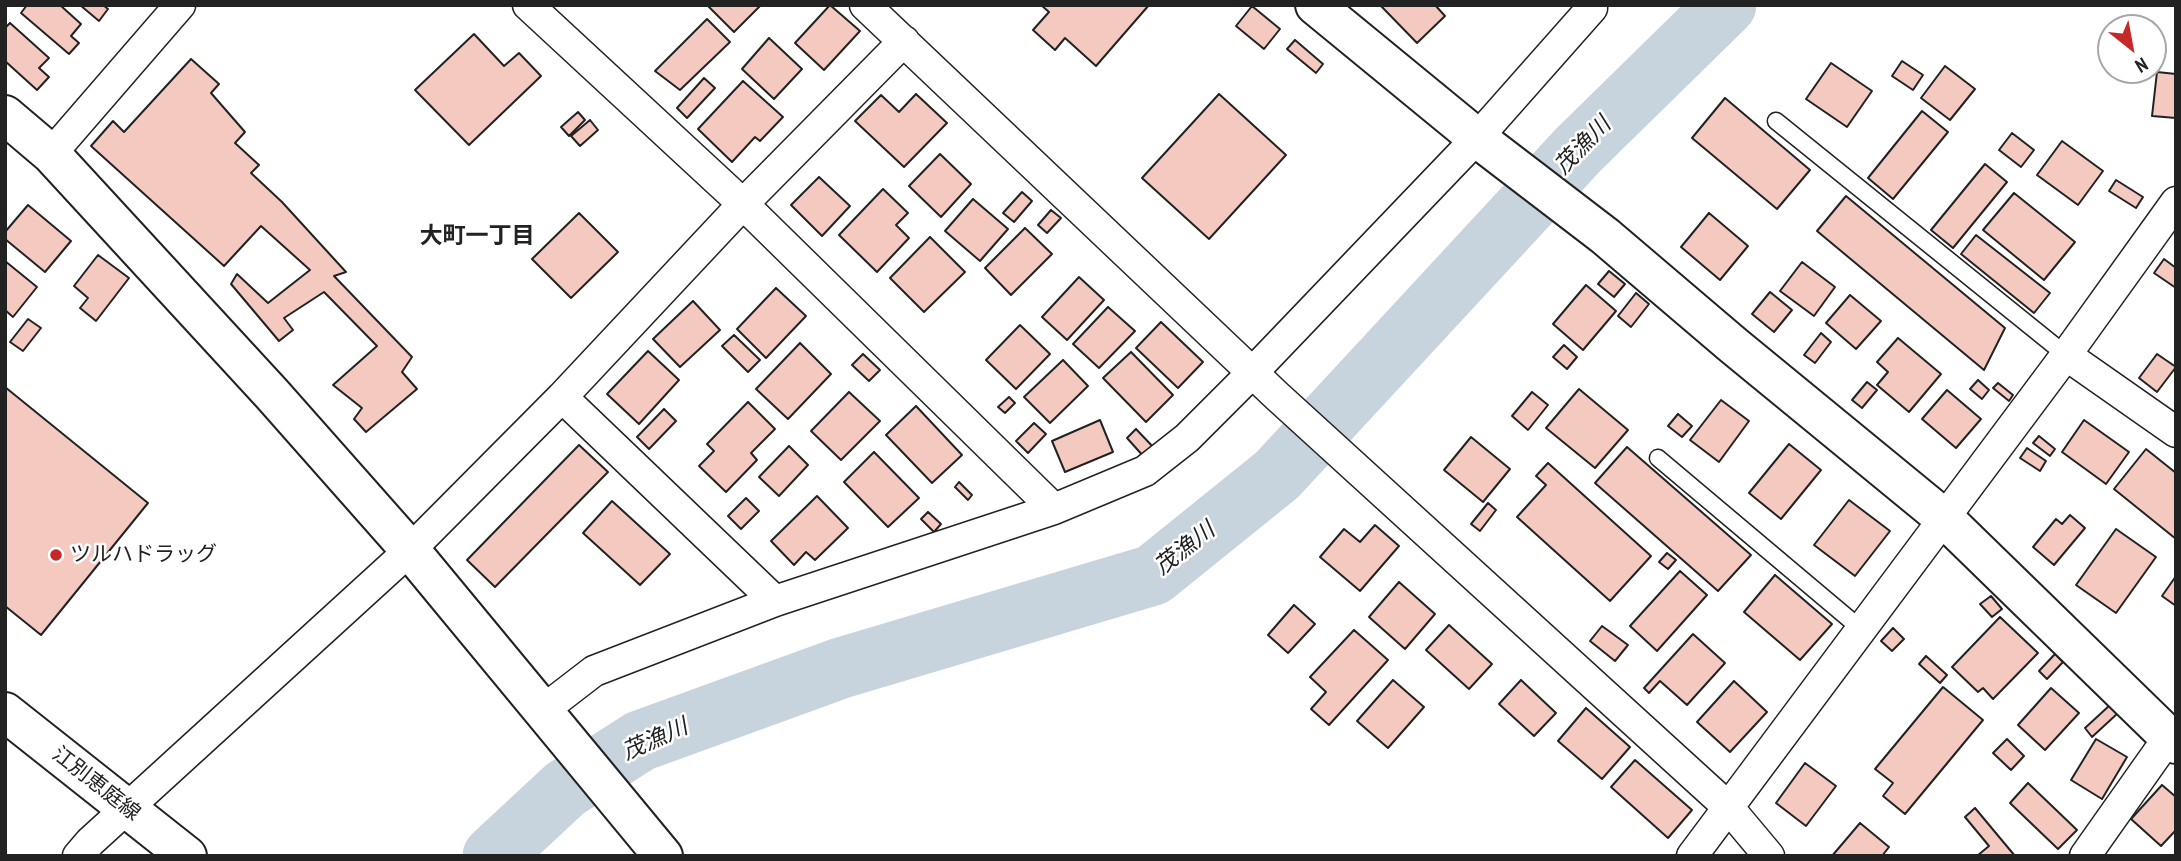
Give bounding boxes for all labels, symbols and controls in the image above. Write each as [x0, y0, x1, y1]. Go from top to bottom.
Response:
north arrow [2097, 14, 2167, 84]
text: N [2131, 52, 2152, 78]
water label: 茂漁川 [1549, 112, 1617, 180]
district label: 大町一丁目 [420, 222, 534, 250]
water label: 茂漁川 [1149, 517, 1221, 581]
place label: ツルハドラッグ [70, 542, 217, 568]
marker: ツルハドラッグ [48, 547, 64, 563]
water label: 茂漁川 [618, 713, 692, 767]
street label: 江別恵庭線 [47, 742, 145, 826]

